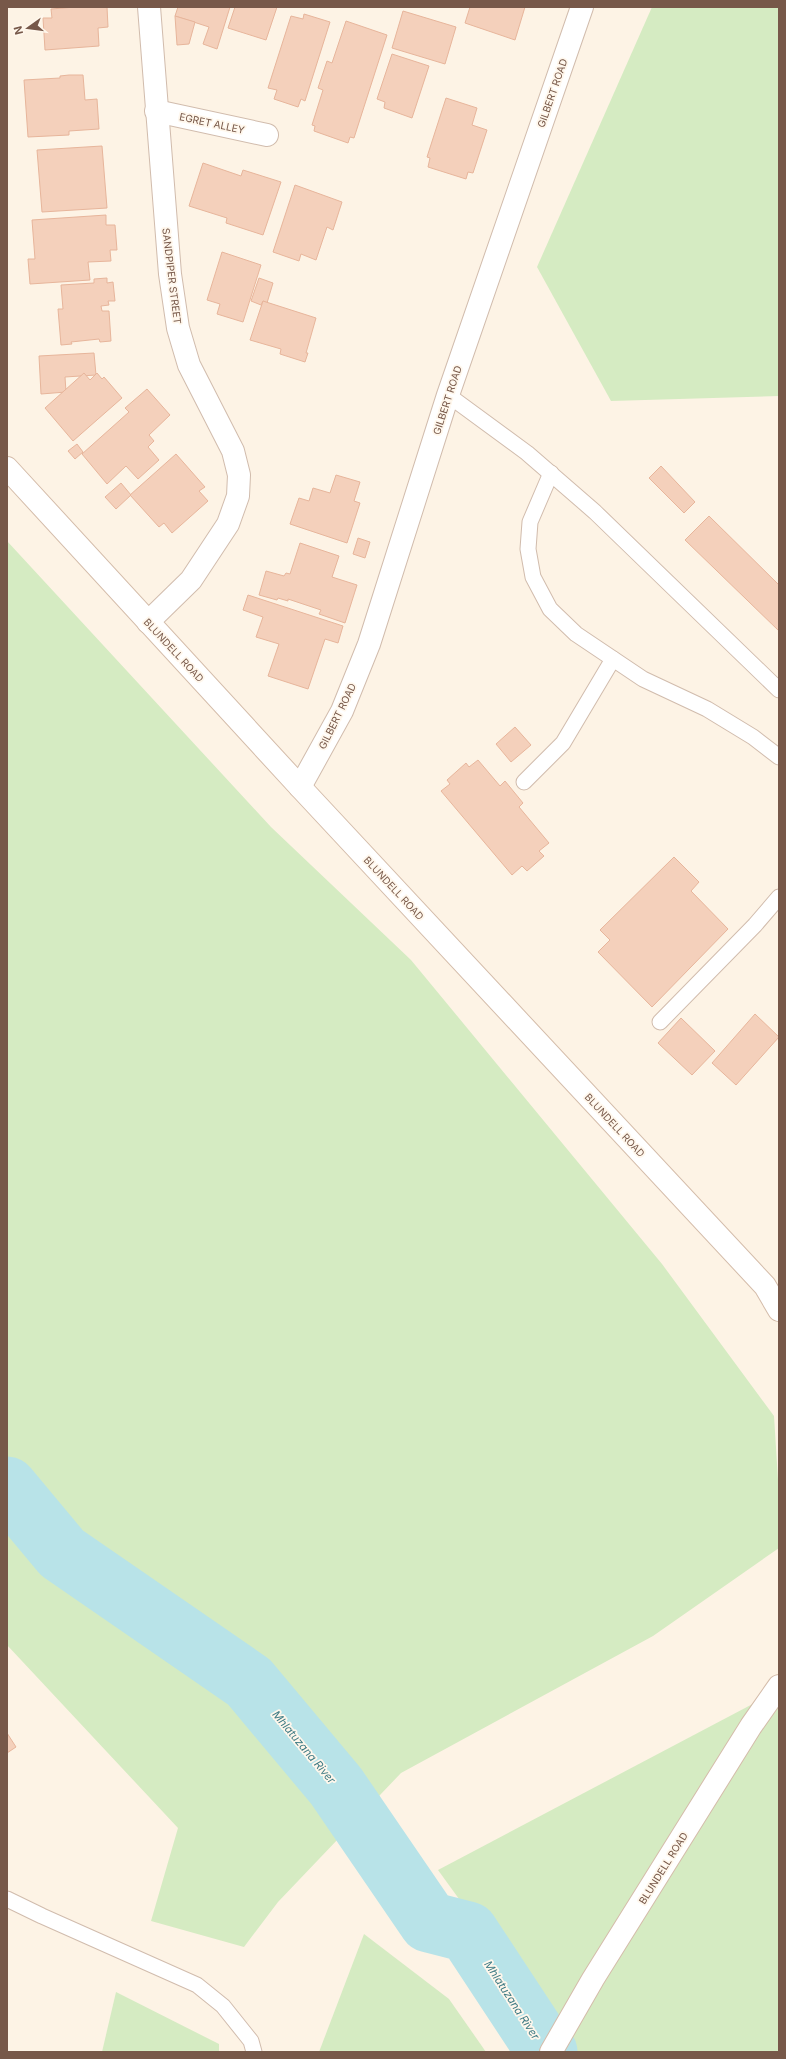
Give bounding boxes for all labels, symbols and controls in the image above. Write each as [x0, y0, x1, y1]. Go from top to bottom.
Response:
north arrow [8, 8, 48, 48]
text: N [10, 25, 26, 36]
street label: GILBERT ROAD [535, 57, 569, 129]
street label: EGRET ALLEY [178, 110, 246, 136]
street label: SANDPIPER STREET [160, 227, 184, 325]
street label: GILBERT ROAD [430, 364, 464, 436]
street label: BLUNDELL ROAD [142, 616, 206, 684]
street label: GILBERT ROAD [316, 681, 358, 751]
street label: BLUNDELL ROAD [362, 854, 426, 922]
street label: BLUNDELL ROAD [583, 1091, 647, 1159]
water label: Mhlatuzana River [269, 1708, 339, 1787]
street label: BLUNDELL ROAD [636, 1830, 690, 1906]
water label: Mhlatuzana River [481, 1958, 543, 2043]

